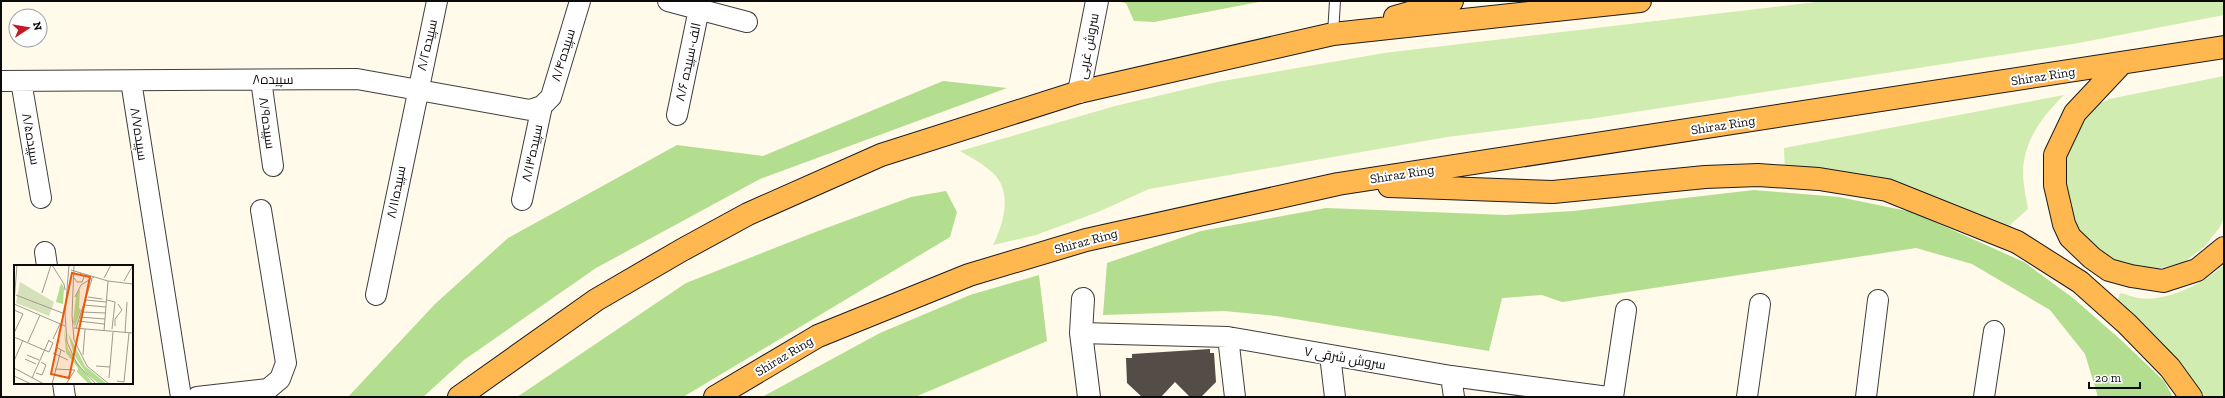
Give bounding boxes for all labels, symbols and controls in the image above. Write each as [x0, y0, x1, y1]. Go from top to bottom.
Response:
north arrow [8, 8, 48, 48]
street label: سروش غربی [1074, 12, 1102, 80]
street label: سپیده۸/۲ [414, 18, 441, 72]
text: N [30, 21, 45, 32]
street label: ۸/۶ الف-سپیده [672, 21, 705, 103]
street label: سپیده۸/۴ [548, 27, 579, 83]
street label: Shiraz Ring [2010, 64, 2076, 88]
street label: سپیده۸ [252, 72, 294, 88]
street label: سپیده۸/۹ [255, 96, 278, 150]
street label: سپیده۸/۷ [126, 106, 151, 162]
street label: سپیده۸/۵ [18, 112, 43, 166]
street label: Shiraz Ring [1690, 113, 1756, 137]
street label: سپیده۸/۱۳ [519, 123, 546, 183]
street label: Shiraz Ring [1369, 162, 1435, 186]
street label: سپیده۸/۱۱ [384, 164, 409, 220]
street label: Shiraz Ring [1053, 225, 1119, 257]
inset map [14, 265, 133, 384]
street label: Shiraz Ring [752, 333, 816, 379]
street label: سروش شرقی ۷ [1303, 343, 1387, 373]
scale bar [2089, 364, 2140, 390]
text: 20 m [2095, 371, 2122, 385]

